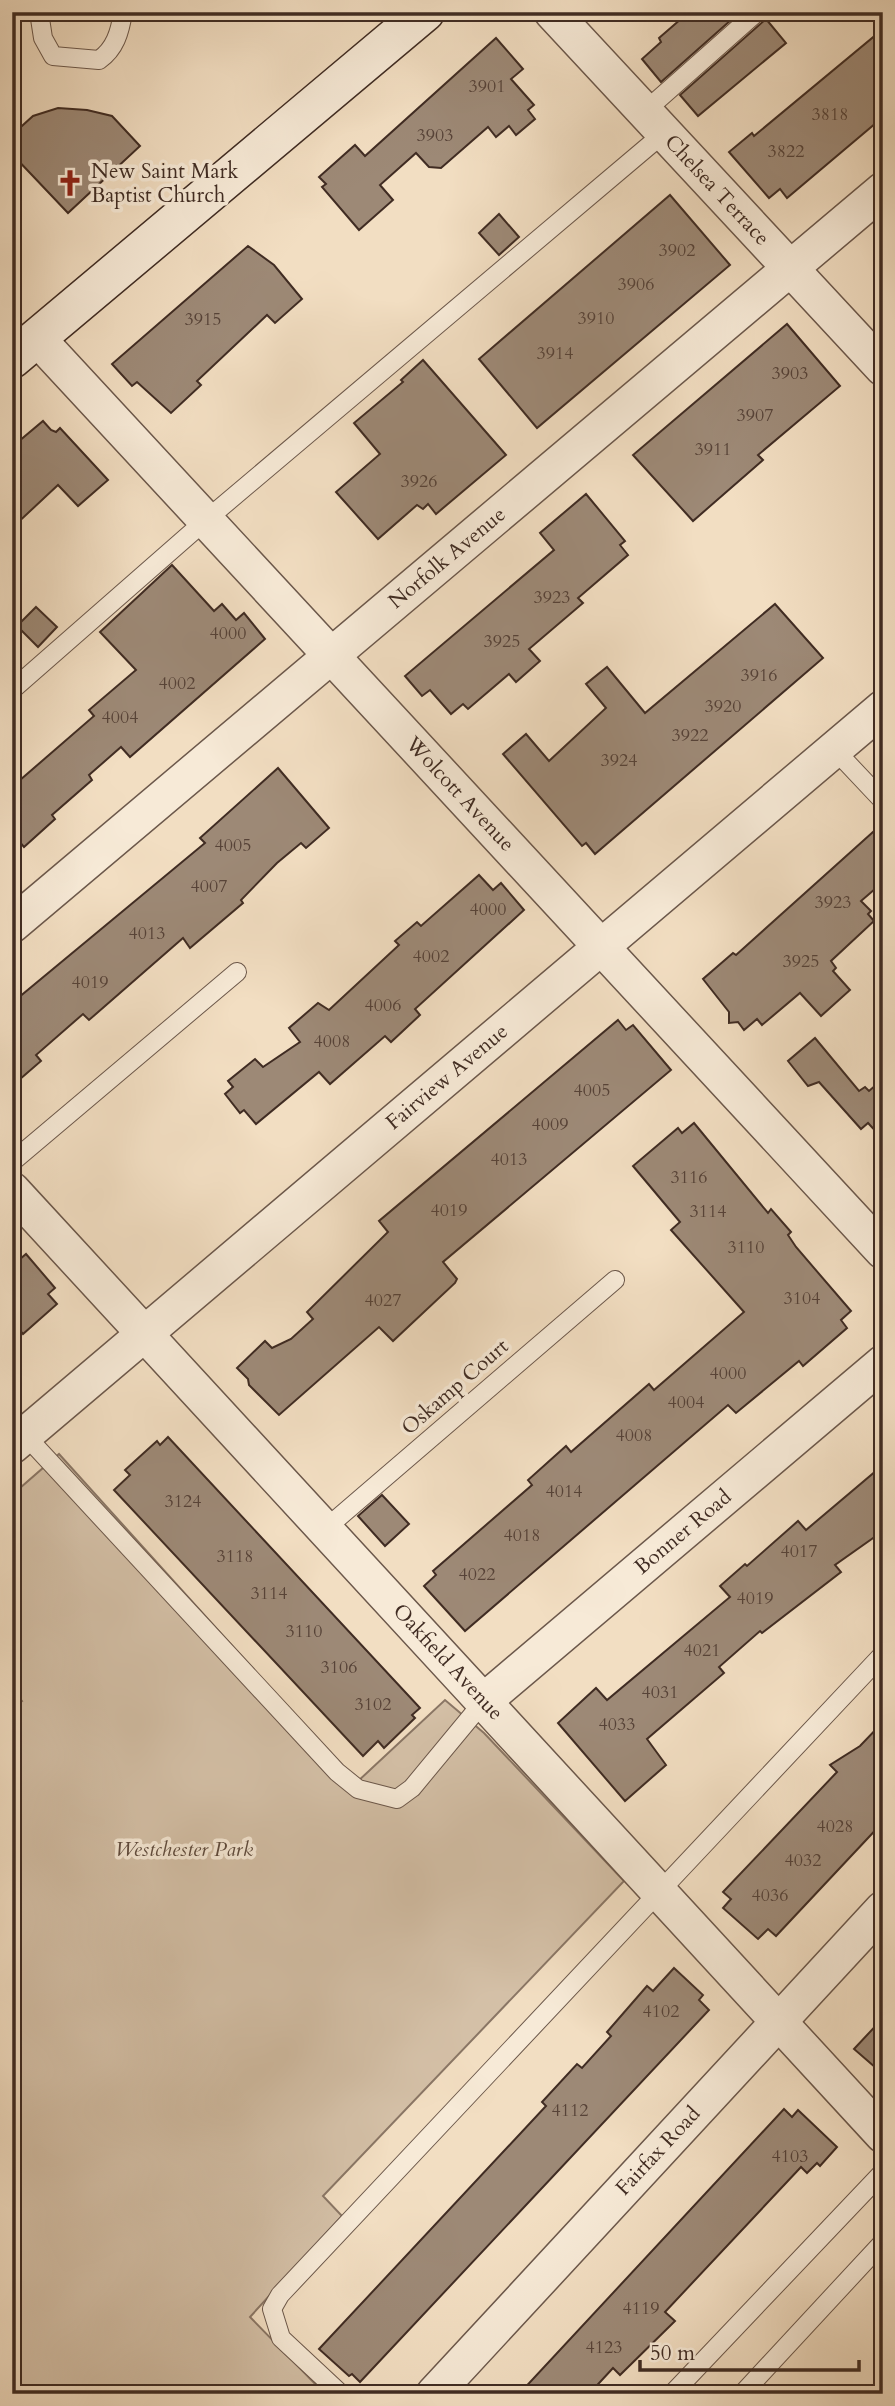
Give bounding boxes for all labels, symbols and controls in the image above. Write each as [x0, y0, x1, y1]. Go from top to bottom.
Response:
house number: 3901 [469, 74, 505, 99]
house number: 3818 [812, 102, 848, 127]
house number: 3903 [417, 123, 453, 148]
street label: Chelsea Terrace [658, 128, 776, 252]
house number: 3822 [768, 139, 804, 164]
place label: New Saint Mark Baptist Church [91, 157, 239, 210]
church icon: New Saint Mark Baptist Church [55, 168, 85, 198]
house number: 3902 [659, 238, 695, 263]
house number: 3906 [618, 272, 654, 297]
house number: 3910 [578, 306, 614, 331]
house number: 3915 [185, 307, 221, 332]
house number: 3914 [537, 341, 573, 366]
house number: 3903 [772, 361, 808, 386]
house number: 3907 [737, 403, 773, 428]
house number: 3911 [695, 437, 731, 462]
house number: 3926 [401, 469, 437, 494]
street label: Norfolk Avenue [382, 500, 512, 616]
house number: 3923 [534, 585, 570, 610]
house number: 4000 [210, 621, 246, 646]
house number: 3925 [484, 629, 520, 654]
house number: 3916 [741, 663, 777, 688]
house number: 4002 [159, 671, 195, 696]
house number: 3920 [705, 694, 741, 719]
house number: 4004 [102, 705, 138, 730]
house number: 3922 [672, 723, 708, 748]
street label: Wolcott Avenue [398, 729, 521, 858]
house number: 3924 [601, 748, 637, 773]
house number: 4005 [215, 833, 251, 858]
house number: 4007 [191, 874, 227, 899]
house number: 3923 [815, 890, 851, 915]
house number: 4000 [470, 897, 506, 922]
house number: 4013 [129, 921, 165, 946]
house number: 4002 [413, 944, 449, 969]
house number: 3925 [783, 949, 819, 974]
house number: 4019 [72, 970, 108, 995]
house number: 4006 [365, 993, 401, 1018]
street label: Fairview Avenue [380, 1017, 514, 1137]
house number: 4008 [314, 1029, 350, 1054]
house number: 4005 [574, 1078, 610, 1103]
house number: 4009 [532, 1112, 568, 1137]
house number: 4013 [491, 1147, 527, 1172]
house number: 3116 [671, 1165, 707, 1190]
house number: 4019 [431, 1198, 467, 1223]
house number: 3114 [690, 1199, 726, 1224]
house number: 3110 [728, 1235, 764, 1260]
house number: 3104 [784, 1286, 820, 1311]
house number: 4027 [365, 1288, 401, 1313]
street label: Oskamp Court [395, 1332, 515, 1442]
house number: 4000 [710, 1361, 746, 1386]
house number: 4004 [668, 1390, 704, 1415]
house number: 4008 [616, 1423, 652, 1448]
house number: 4014 [546, 1479, 582, 1504]
street label: Bonner Road [628, 1483, 738, 1581]
house number: 3124 [165, 1489, 201, 1514]
house number: 4018 [504, 1523, 540, 1548]
house number: 4017 [781, 1539, 817, 1564]
house number: 3118 [217, 1544, 253, 1569]
house number: 4022 [459, 1562, 495, 1587]
house number: 3114 [251, 1581, 287, 1606]
house number: 4019 [737, 1586, 773, 1611]
street label: Oakfield Avenue [386, 1597, 510, 1727]
house number: 3110 [286, 1619, 322, 1644]
house number: 4021 [684, 1638, 720, 1663]
house number: 3106 [321, 1655, 357, 1680]
house number: 4031 [642, 1680, 678, 1705]
house number: 3102 [355, 1692, 391, 1717]
house number: 4033 [599, 1712, 635, 1737]
house number: 4028 [817, 1814, 853, 1839]
park label: Westchester Park [115, 1835, 254, 1864]
house number: 4032 [785, 1848, 821, 1873]
house number: 4036 [752, 1883, 788, 1908]
house number: 4102 [643, 1999, 679, 2024]
house number: 4112 [552, 2098, 588, 2123]
street label: Fairfax Road [609, 2100, 707, 2202]
house number: 4103 [772, 2144, 808, 2169]
house number: 4119 [623, 2296, 659, 2321]
scale bar [640, 2329, 858, 2373]
house number: 4123 [586, 2335, 622, 2360]
text: 50 m [650, 2339, 695, 2368]

